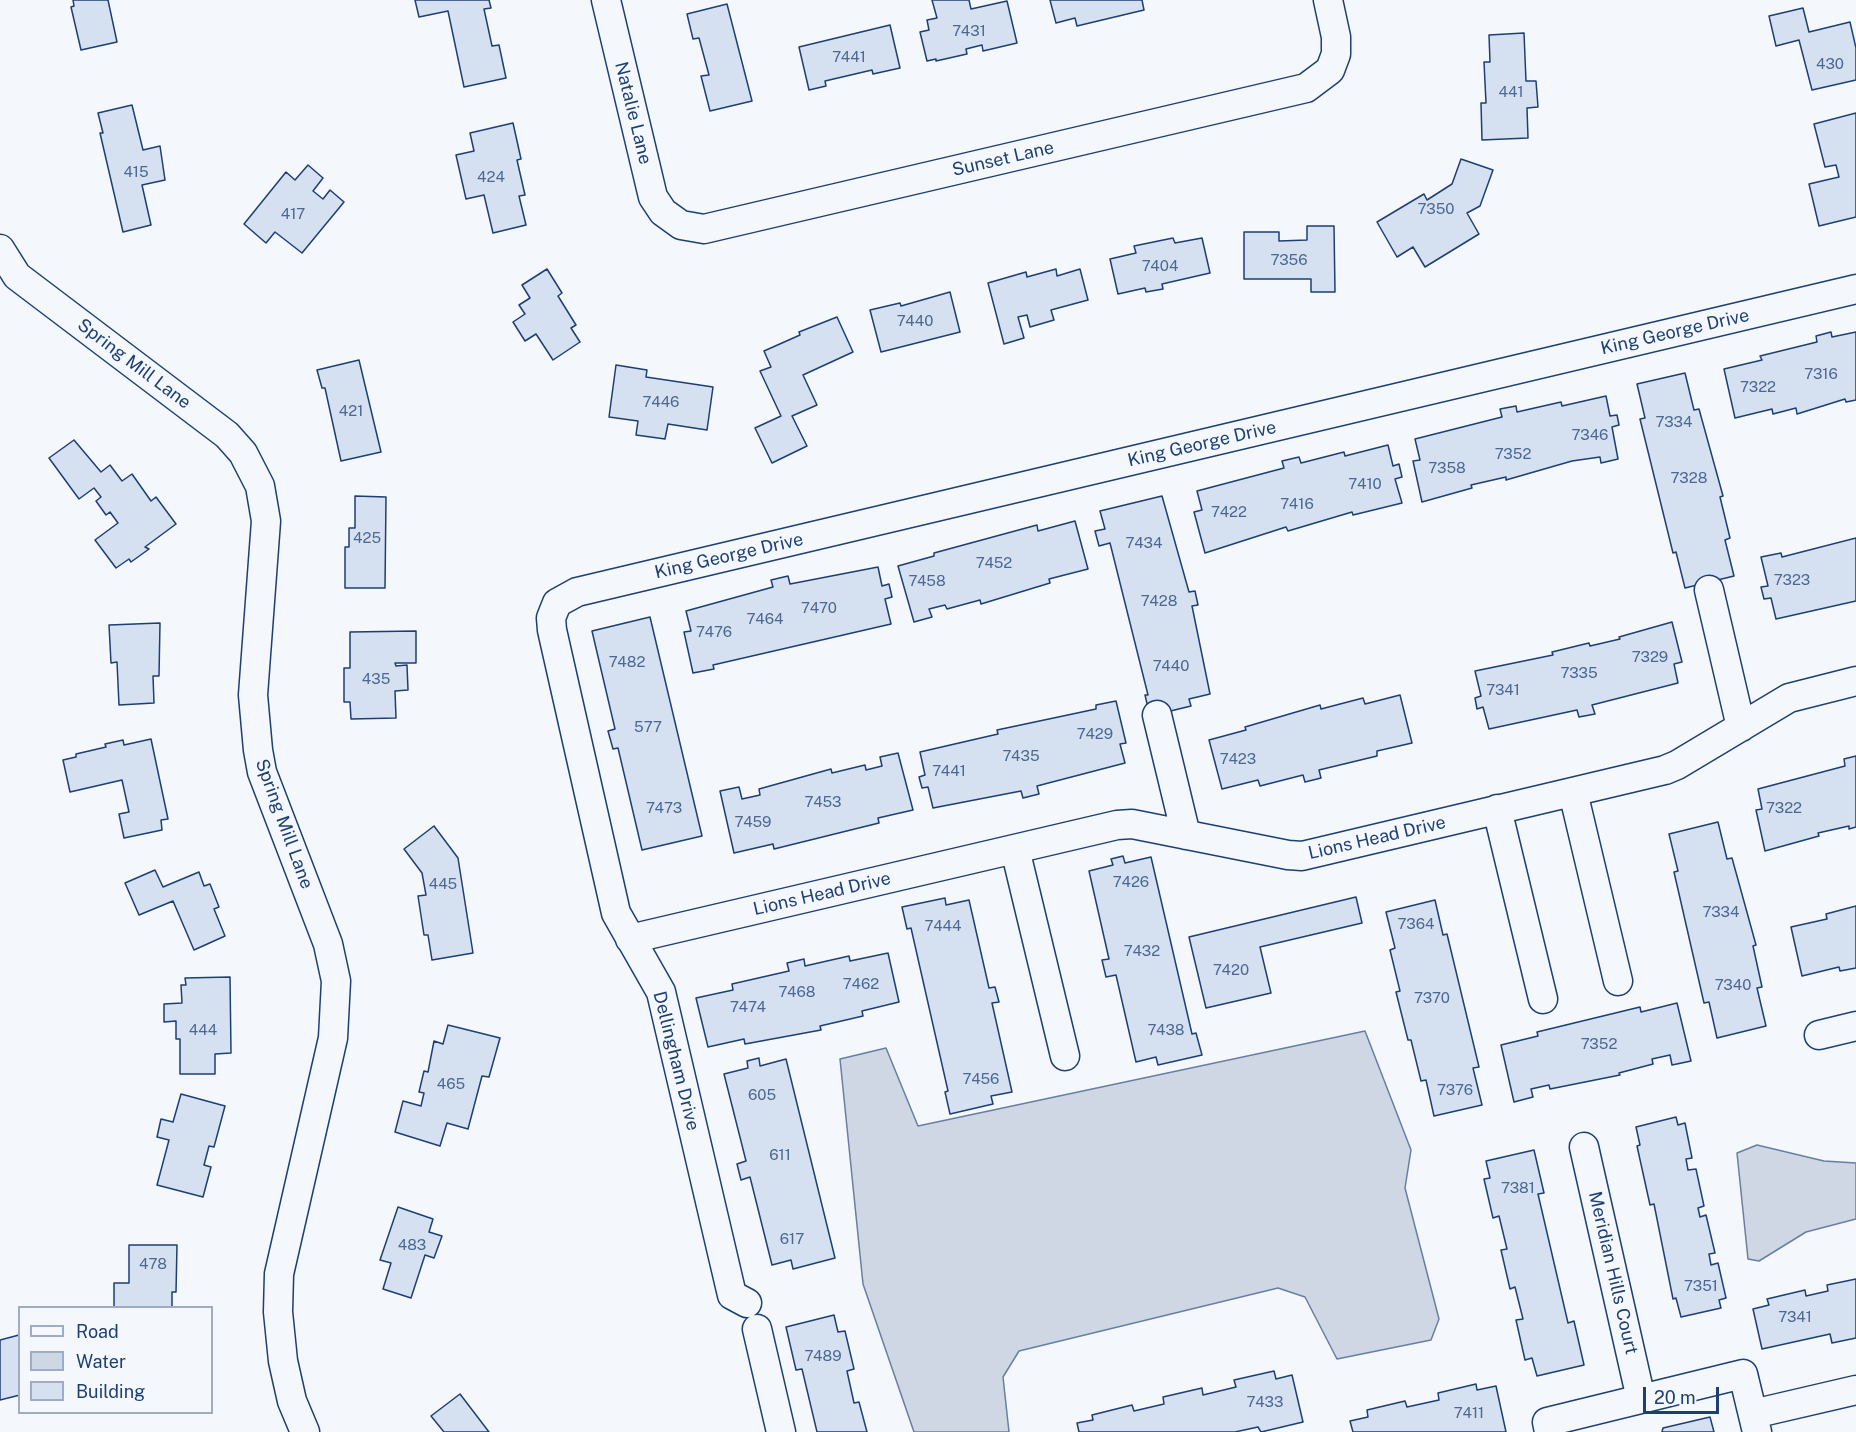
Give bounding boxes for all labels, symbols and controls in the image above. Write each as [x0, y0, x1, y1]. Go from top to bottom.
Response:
house number: 7431 [952, 22, 986, 40]
house number: 7441 [832, 48, 866, 66]
house number: 430 [1816, 55, 1844, 73]
street label: Natalie Lane [610, 59, 656, 167]
house number: 441 [1499, 83, 1523, 101]
street label: Sunset Lane [950, 137, 1056, 181]
house number: 415 [123, 163, 149, 181]
house number: 424 [477, 168, 505, 186]
house number: 7350 [1418, 200, 1454, 218]
house number: 417 [281, 205, 305, 223]
house number: 7356 [1270, 251, 1308, 269]
house number: 7404 [1142, 257, 1178, 275]
street label: King George Drive [1599, 304, 1751, 360]
house number: 7440 [897, 312, 933, 330]
street label: Spring Mill Lane [73, 314, 195, 414]
house number: 7316 [1804, 365, 1838, 383]
house number: 7322 [1740, 378, 1776, 396]
house number: 7446 [643, 393, 679, 411]
house number: 421 [339, 402, 363, 420]
house number: 7334 [1656, 413, 1692, 431]
street label: King George Drive [1126, 416, 1278, 472]
house number: 7346 [1572, 426, 1608, 444]
house number: 7352 [1495, 445, 1531, 463]
house number: 7358 [1428, 459, 1466, 477]
house number: 7328 [1671, 469, 1707, 487]
house number: 7410 [1348, 475, 1382, 493]
house number: 7416 [1280, 495, 1314, 513]
house number: 7422 [1211, 503, 1247, 521]
street label: King George Drive [653, 528, 805, 584]
house number: 425 [353, 529, 381, 547]
house number: 7434 [1126, 534, 1162, 552]
house number: 7452 [976, 554, 1012, 572]
house number: 7323 [1774, 571, 1810, 589]
house number: 7458 [908, 572, 946, 590]
house number: 7428 [1141, 592, 1177, 610]
house number: 7470 [801, 599, 837, 617]
house number: 7464 [747, 610, 783, 628]
house number: 7476 [696, 623, 732, 641]
house number: 7329 [1632, 648, 1668, 666]
house number: 7482 [609, 653, 645, 671]
house number: 7440 [1153, 657, 1189, 675]
house number: 7335 [1560, 664, 1598, 682]
house number: 435 [362, 670, 390, 688]
house number: 7341 [1486, 681, 1520, 699]
house number: 577 [634, 718, 662, 736]
house number: 7429 [1077, 725, 1113, 743]
house number: 7435 [1002, 747, 1040, 765]
house number: 7423 [1220, 750, 1256, 768]
street label: Spring Mill Lane [251, 756, 317, 892]
house number: 7441 [932, 762, 966, 780]
house number: 7453 [805, 793, 841, 811]
house number: 7473 [646, 799, 682, 817]
house number: 7322 [1766, 799, 1802, 817]
street label: Lions Head Drive [1306, 812, 1448, 864]
house number: 7459 [735, 813, 771, 831]
street label: Lions Head Drive [751, 868, 893, 920]
house number: 7426 [1113, 873, 1149, 891]
house number: 445 [429, 875, 457, 893]
house number: 7334 [1703, 903, 1739, 921]
house number: 7364 [1398, 915, 1434, 933]
house number: 7444 [925, 917, 961, 935]
house number: 7432 [1124, 942, 1160, 960]
house number: 7420 [1213, 961, 1249, 979]
house number: 7462 [843, 975, 879, 993]
house number: 7340 [1715, 976, 1751, 994]
house number: 7468 [779, 983, 815, 1001]
street label: Dellingham Drive [648, 989, 704, 1133]
house number: 7370 [1414, 989, 1450, 1007]
house number: 7474 [730, 998, 766, 1016]
house number: 444 [189, 1021, 217, 1039]
house number: 7438 [1147, 1021, 1185, 1039]
house number: 7352 [1581, 1035, 1617, 1053]
house number: 7456 [963, 1070, 999, 1088]
house number: 465 [437, 1075, 465, 1093]
house number: 7376 [1437, 1081, 1473, 1099]
house number: 605 [748, 1086, 776, 1104]
house number: 611 [769, 1146, 791, 1164]
house number: 7381 [1501, 1179, 1535, 1197]
street label: Meridian Hills Court [1584, 1189, 1642, 1357]
house number: 617 [780, 1230, 804, 1248]
house number: 483 [398, 1236, 426, 1254]
house number: 478 [139, 1255, 167, 1273]
house number: 7351 [1684, 1277, 1718, 1295]
legend [18, 1306, 213, 1414]
house number: 7341 [1778, 1308, 1812, 1326]
text: Road [76, 1321, 119, 1342]
house number: 7489 [804, 1347, 842, 1365]
text: Water [76, 1351, 126, 1372]
scale bar [1646, 1375, 1722, 1413]
text: Building [76, 1381, 145, 1402]
text: 20 m [1654, 1387, 1696, 1408]
house number: 7433 [1247, 1393, 1283, 1411]
house number: 7411 [1454, 1404, 1484, 1422]

